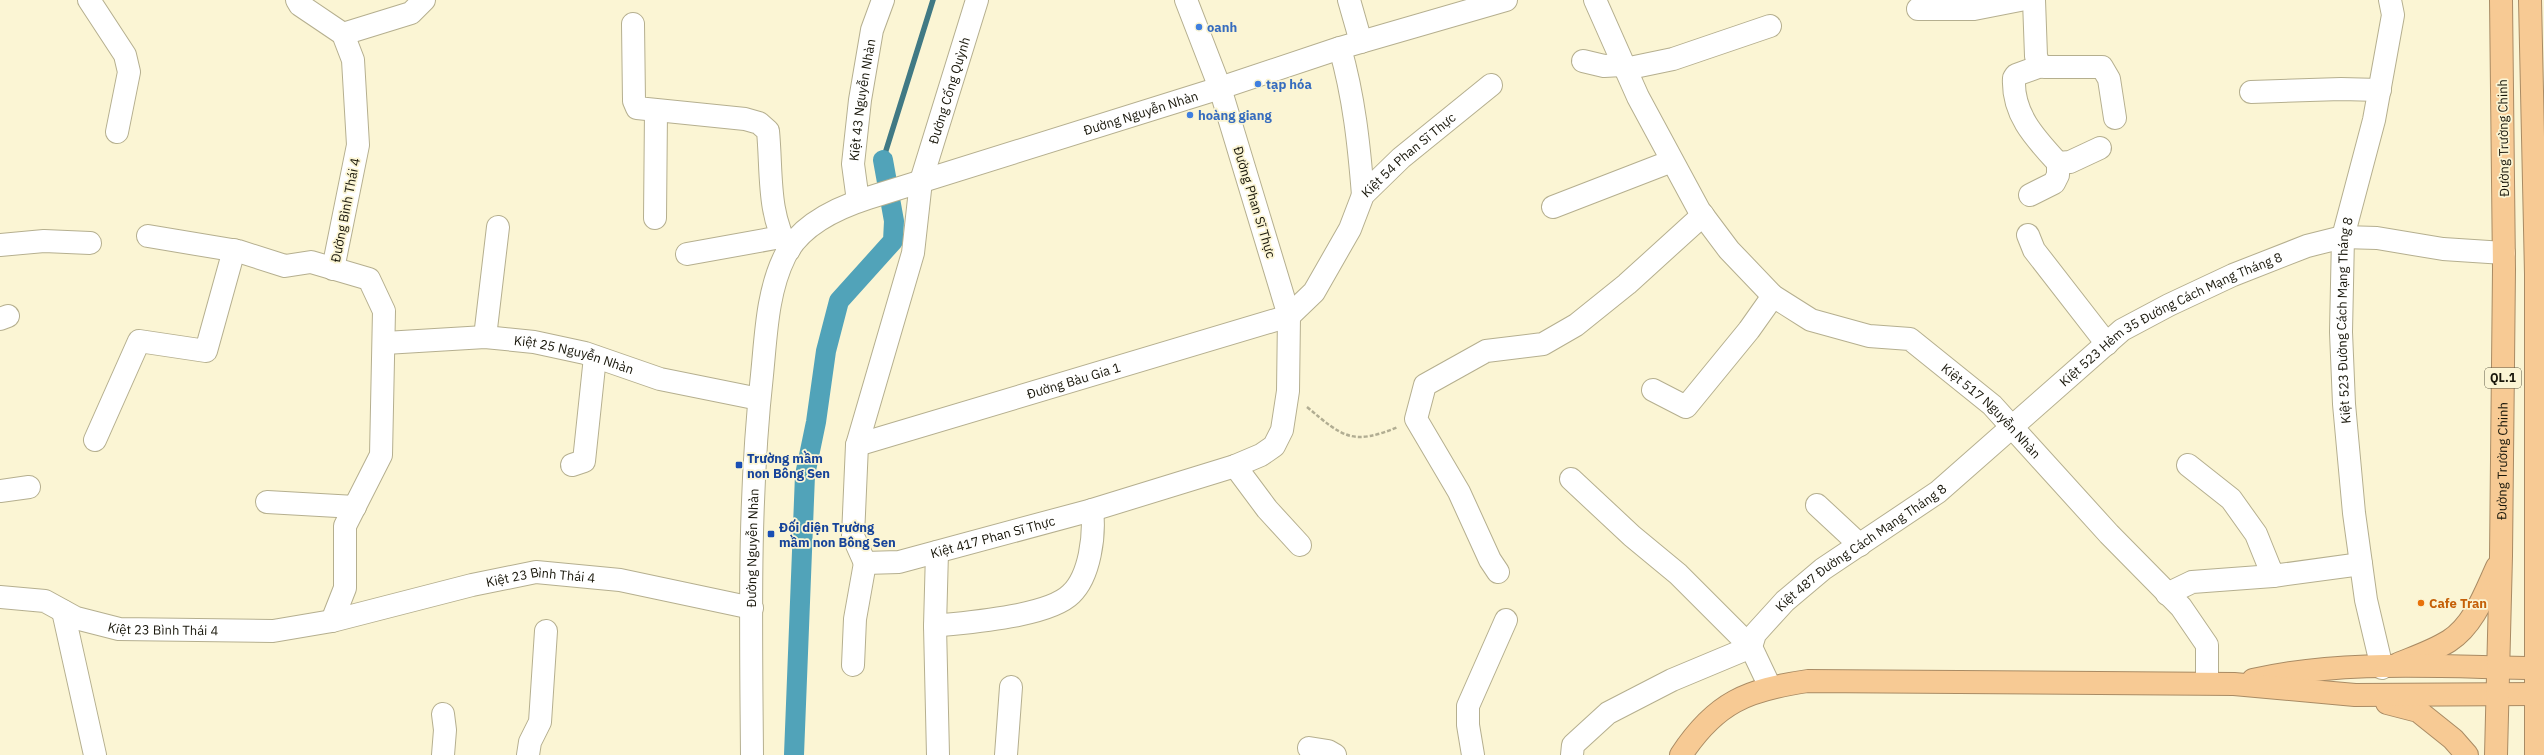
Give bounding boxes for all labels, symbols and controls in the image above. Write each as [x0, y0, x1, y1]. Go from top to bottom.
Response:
place label: oanh [1207, 19, 1237, 36]
marker: oanh [1194, 22, 1204, 32]
street label: Đường Cống Quỳnh [925, 35, 974, 146]
street label: Kiệt 43 Nguyễn Nhàn [845, 38, 879, 162]
place label: tạp hóa [1266, 76, 1312, 93]
marker: tạp hóa [1253, 79, 1263, 89]
street label: Đường Trường Chinh [2494, 79, 2513, 197]
street label: Đường Nguyễn Nhàn [1082, 87, 1200, 139]
place label: hoàng giang [1198, 107, 1273, 124]
street label: Kiệt 54 Phan Sĩ Thực [1358, 109, 1460, 201]
marker: hoàng giang [1185, 110, 1195, 120]
street label: Đường Phan Sĩ Thực [1229, 144, 1280, 261]
street label: Đường Bình Thái 4 [327, 156, 364, 264]
street label: Kiệt 523 Đường Cách Mạng Tháng 8 [2333, 215, 2357, 425]
street label: Kiệt 523 Hẻm 35 Đường Cách Mạng Tháng 8 [2056, 248, 2285, 390]
street label: Kiệt 25 Nguyễn Nhàn [513, 332, 636, 378]
street label: Đường Bàu Gia 1 [1025, 359, 1123, 403]
street label: Kiệt 517 Nguyễn Nhàn [1938, 360, 2044, 462]
road number: QL.1 [2485, 368, 2521, 388]
street label: Đường Trường Chinh [2493, 402, 2512, 520]
place label: Trường mầm non Bông Sen [747, 450, 830, 482]
marker: Trường mầm non Bông Sen [734, 460, 744, 470]
street label: Kiệt 487 Đường Cách Mạng Tháng 8 [1772, 480, 1950, 615]
street label: Đường Nguyễn Nhàn [743, 488, 762, 608]
street label: Kiệt 417 Phan Sĩ Thực [929, 512, 1057, 562]
place label: Đối diện Trường mầm non Bông Sen [779, 519, 896, 551]
marker: Đối diện Trường mầm non Bông Sen [766, 529, 776, 539]
street label: Kiệt 23 Bình Thái 4 [485, 564, 596, 591]
place label: Cafe Tran [2429, 595, 2487, 612]
marker: Cafe Tran [2416, 598, 2426, 608]
street label: Kiệt 23 Bình Thái 4 [106, 618, 219, 639]

